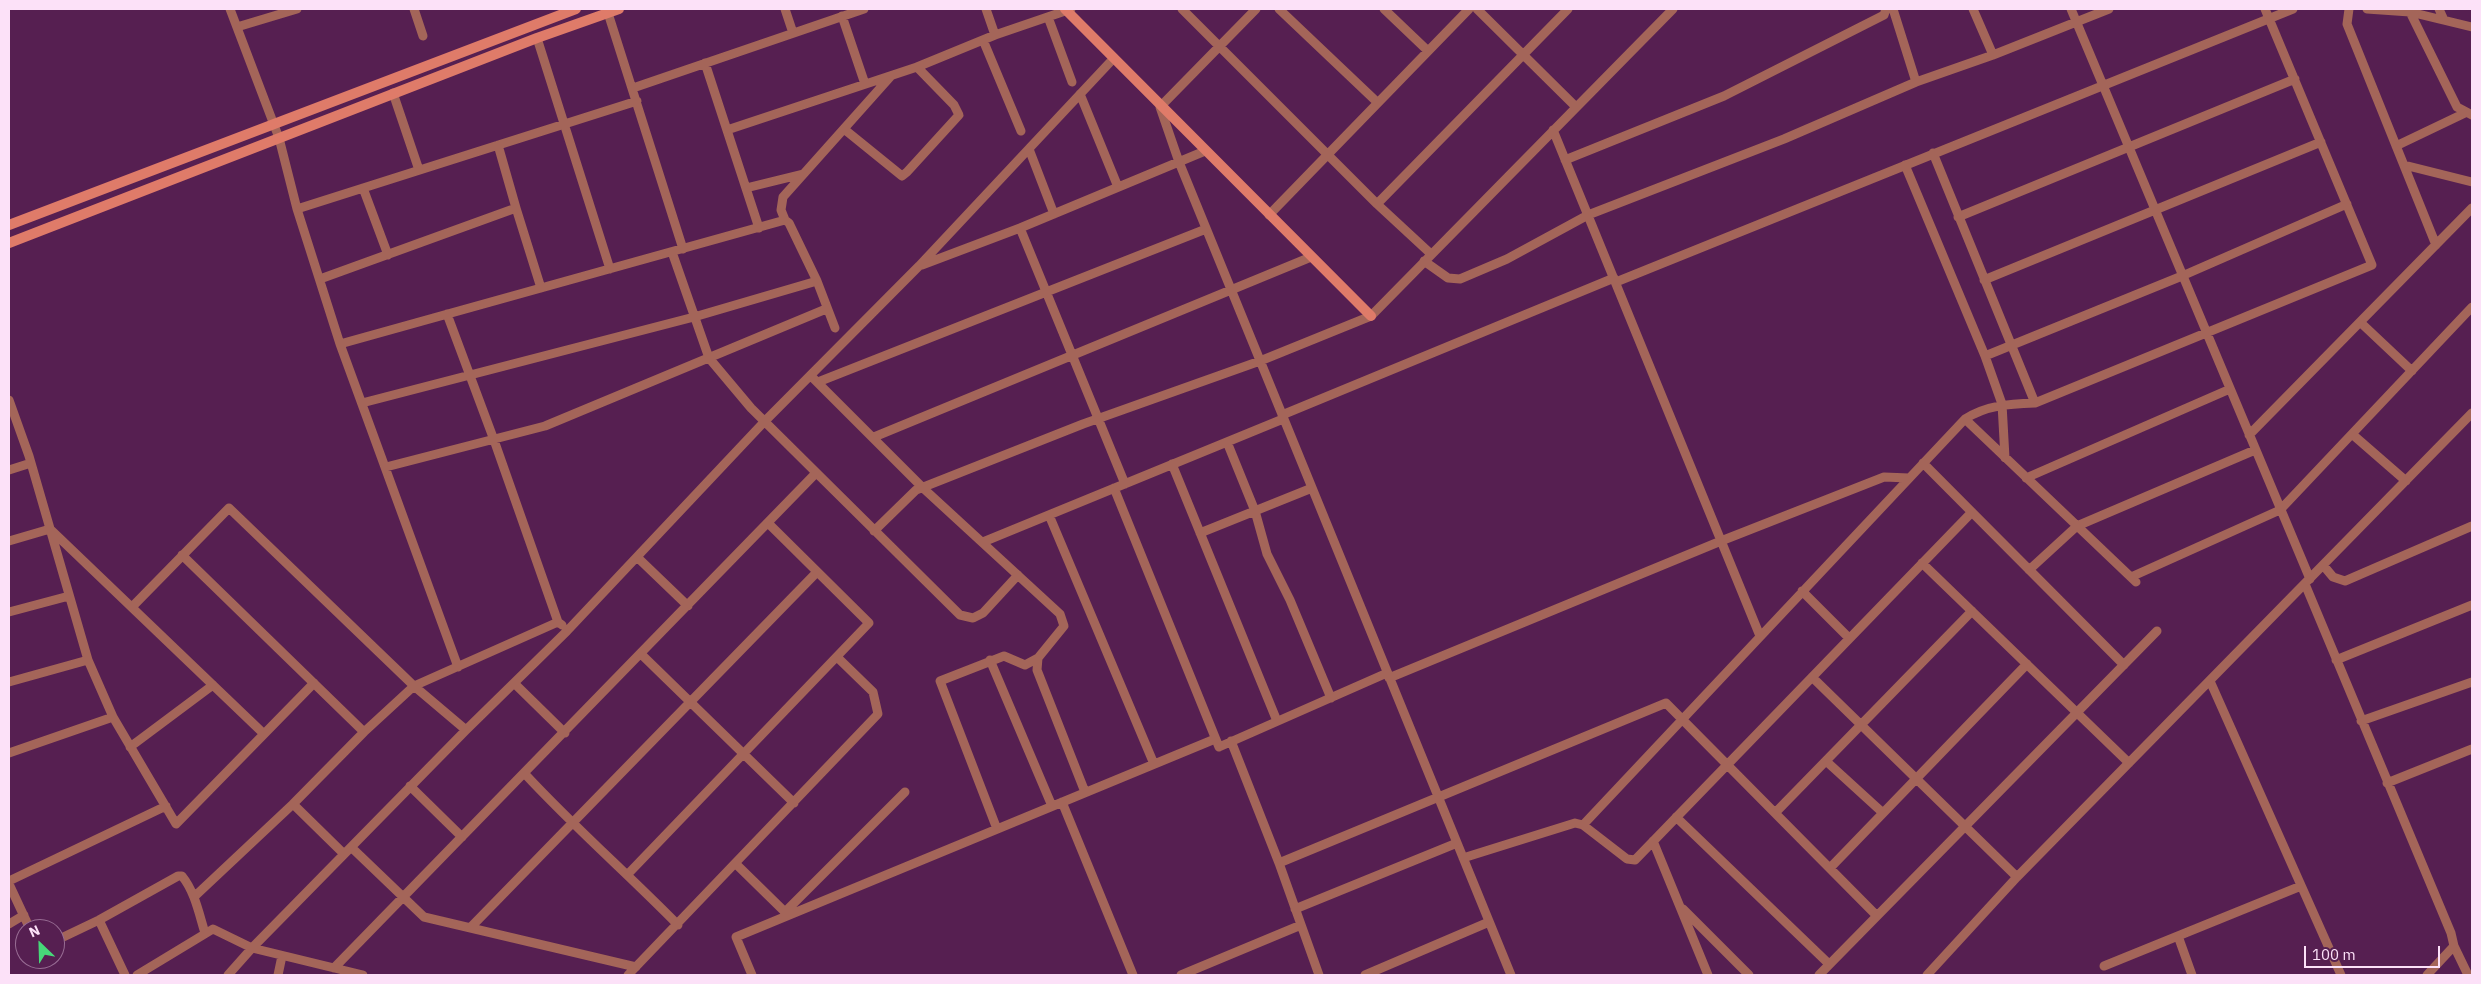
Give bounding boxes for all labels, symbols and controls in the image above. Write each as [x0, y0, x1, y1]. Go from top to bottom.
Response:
north arrow [15, 919, 65, 969]
text: N [26, 921, 43, 941]
scale bar [2306, 936, 2442, 968]
text: 100 m [2312, 945, 2356, 964]

